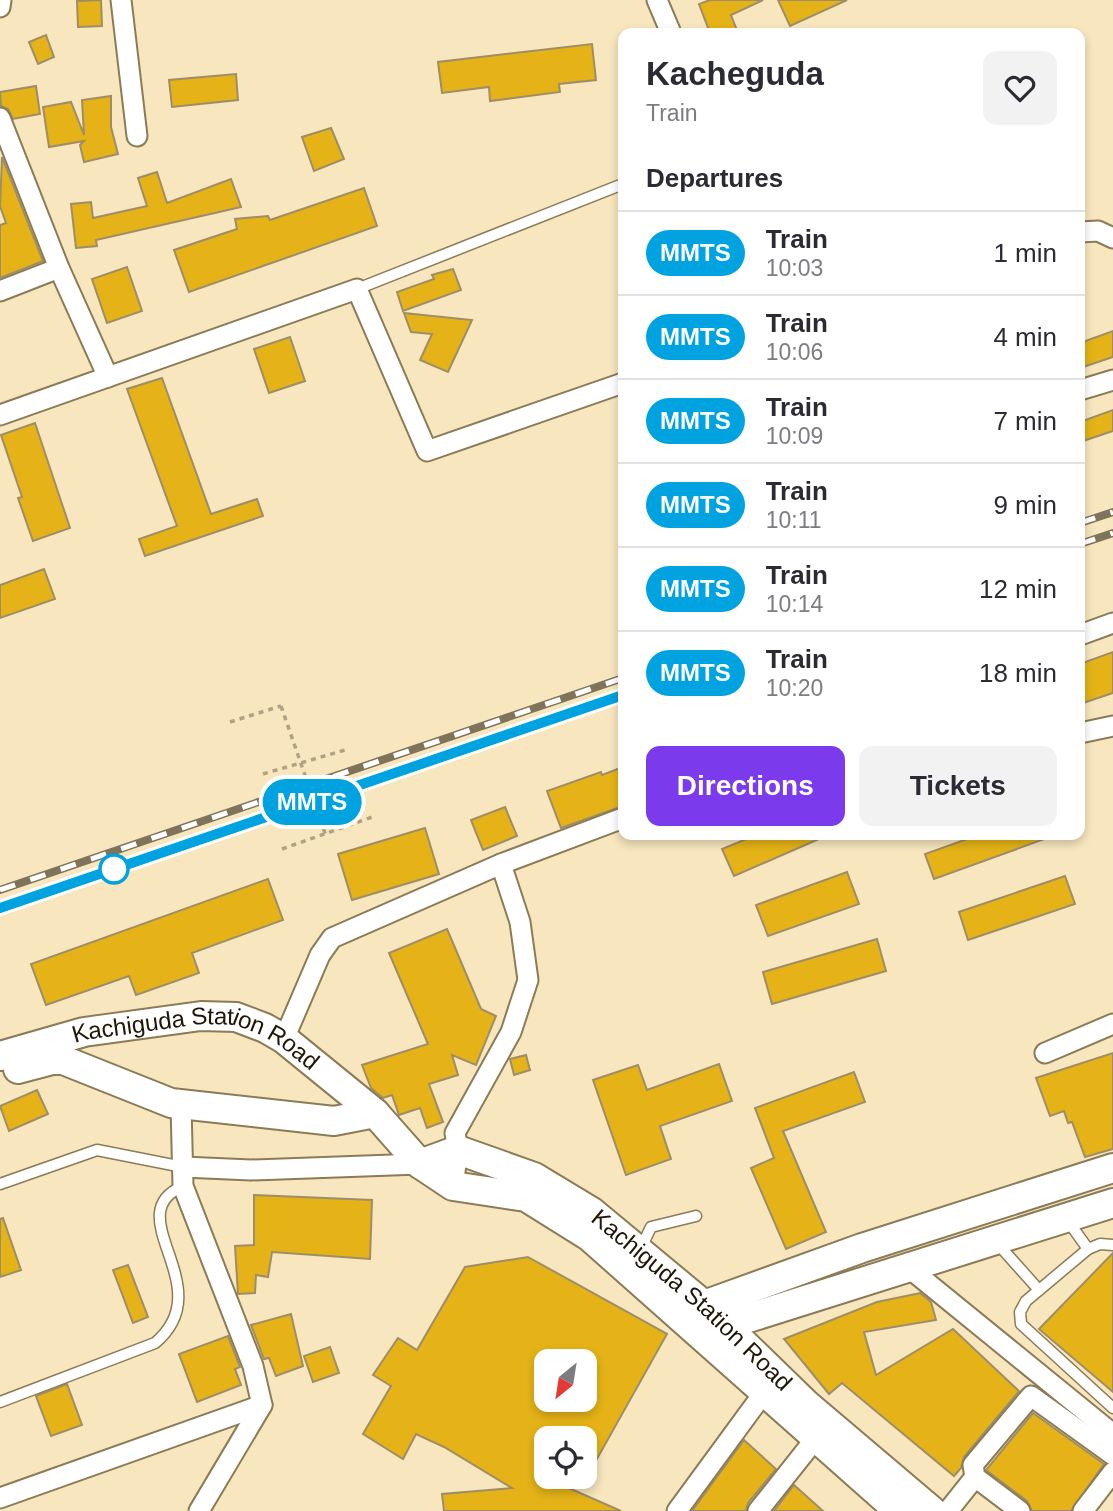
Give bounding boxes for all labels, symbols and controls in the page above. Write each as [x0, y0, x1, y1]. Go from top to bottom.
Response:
button: heart [983, 51, 1057, 125]
text: Kacheguda [646, 55, 824, 92]
text: Train [646, 100, 698, 126]
text: Departures [646, 163, 783, 193]
text: Train [766, 224, 828, 254]
text: 1 min [993, 238, 1057, 268]
text: MMTS [660, 239, 731, 266]
text: 10:03 [766, 255, 823, 281]
text: Train [766, 308, 828, 338]
text: 4 min [993, 322, 1057, 352]
text: MMTS [660, 323, 731, 350]
text: 10:06 [766, 339, 823, 365]
text: Train [766, 392, 828, 422]
text: 7 min [993, 406, 1057, 436]
text: MMTS [660, 407, 731, 434]
text: 10:09 [766, 423, 823, 449]
text: Train [766, 476, 828, 506]
text: 9 min [993, 490, 1057, 520]
text: MMTS [660, 491, 731, 518]
text: 10:11 [766, 507, 822, 533]
text: Train [766, 560, 828, 590]
text: 12 min [979, 574, 1057, 604]
text: MMTS [660, 575, 731, 602]
text: 10:14 [766, 591, 823, 617]
text: Train [766, 644, 828, 674]
text: 18 min [979, 658, 1057, 688]
text: MMTS [660, 659, 731, 686]
text: 10:20 [766, 675, 823, 701]
button: Directions [646, 746, 845, 826]
button: Tickets [859, 746, 1057, 826]
line badge: MMTS [263, 779, 361, 825]
text: MMTS [277, 788, 347, 815]
unlabelled marker [99, 854, 129, 884]
street label: Kachiguda Station Road [69, 1001, 325, 1075]
street label: Kachiguda Station Road [586, 1204, 798, 1396]
north arrow [534, 1349, 597, 1412]
map controls [534, 1349, 597, 1489]
button: locate [534, 1426, 597, 1489]

